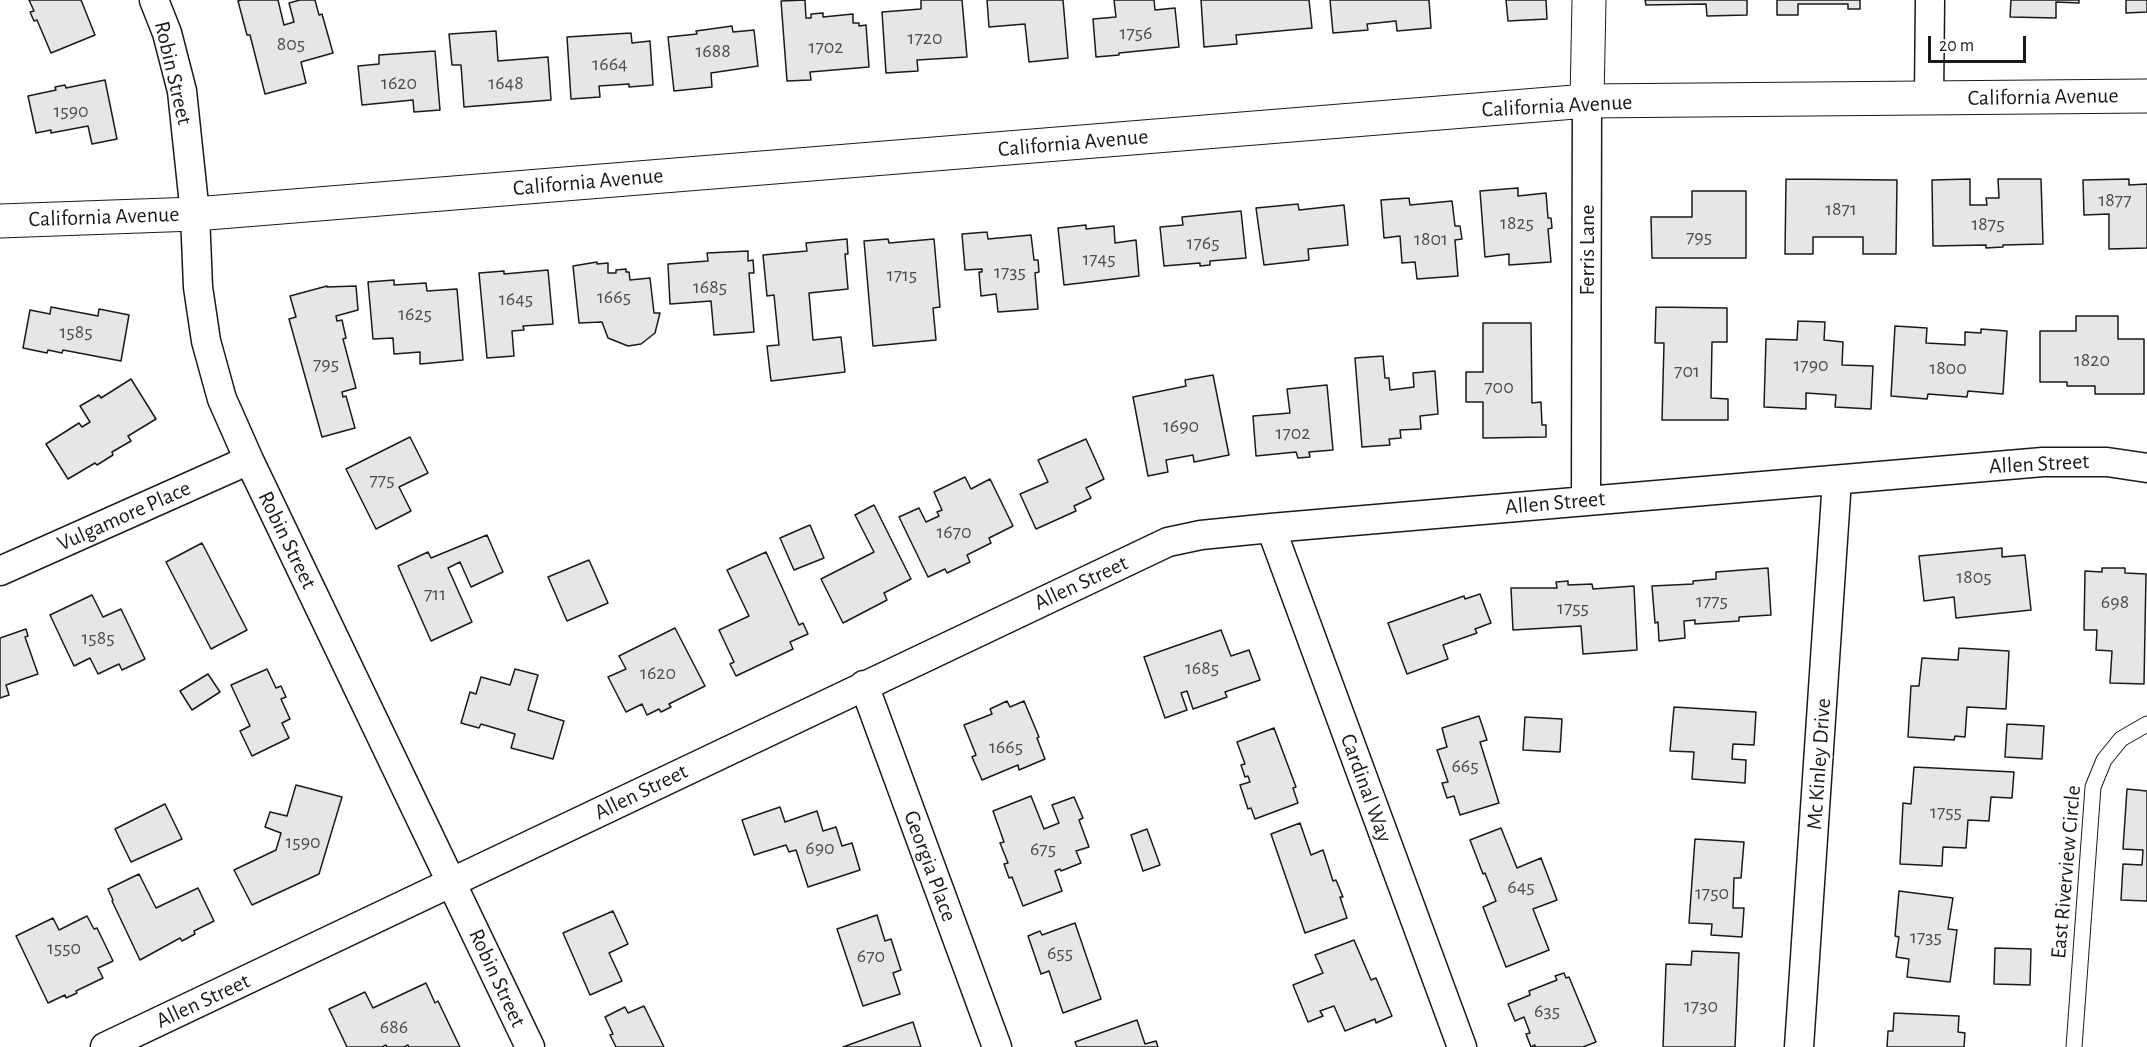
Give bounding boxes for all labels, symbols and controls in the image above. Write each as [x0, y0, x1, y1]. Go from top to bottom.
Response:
street label: Robin Street [148, 19, 198, 127]
house number: 1756 [1120, 21, 1152, 45]
scale bar [1931, 24, 2028, 62]
house number: 1720 [908, 26, 942, 50]
house number: 805 [277, 32, 305, 56]
house number: 1702 [809, 35, 843, 59]
text: 20 m [1939, 37, 1974, 55]
house number: 1688 [695, 39, 731, 63]
house number: 1664 [592, 52, 628, 76]
house number: 1620 [381, 71, 417, 95]
house number: 1648 [488, 71, 524, 95]
street label: California Avenue [1967, 82, 2119, 112]
street label: California Avenue [1481, 89, 1633, 123]
house number: 1590 [53, 99, 89, 123]
street label: California Avenue [997, 123, 1149, 163]
street label: California Avenue [512, 162, 664, 202]
house number: 1877 [2098, 188, 2132, 212]
house number: 1871 [1825, 197, 1857, 221]
street label: California Avenue [28, 201, 180, 233]
street label: Ferris Lane [1574, 205, 1600, 295]
house number: 1825 [1500, 211, 1534, 235]
house number: 1875 [1971, 212, 2005, 236]
house number: 795 [1686, 225, 1712, 249]
house number: 1801 [1414, 227, 1448, 251]
house number: 1765 [1187, 231, 1219, 255]
house number: 1745 [1082, 247, 1116, 271]
house number: 1735 [994, 260, 1026, 284]
house number: 1715 [887, 263, 917, 287]
house number: 1685 [693, 275, 727, 299]
house number: 1665 [597, 285, 631, 309]
house number: 1645 [499, 287, 533, 311]
house number: 1625 [398, 302, 432, 326]
house number: 1585 [59, 320, 93, 344]
house number: 1820 [2074, 348, 2110, 372]
house number: 795 [313, 352, 339, 376]
house number: 1790 [1793, 353, 1829, 377]
house number: 1800 [1929, 356, 1967, 380]
house number: 701 [1674, 359, 1700, 383]
house number: 700 [1484, 375, 1514, 399]
house number: 1690 [1163, 414, 1199, 438]
house number: 1702 [1276, 421, 1310, 445]
street label: Allen Street [1988, 448, 2090, 480]
house number: 775 [369, 468, 395, 492]
street label: Vulgamore Place [53, 475, 195, 557]
street label: Allen Street [1504, 485, 1606, 521]
street label: Robin Street [252, 487, 322, 593]
house number: 1670 [936, 520, 972, 544]
street label: Allen Street [1030, 550, 1132, 616]
house number: 1805 [1956, 565, 1992, 589]
house number: 711 [424, 582, 446, 606]
house number: 1775 [1696, 589, 1728, 613]
house number: 698 [2101, 590, 2129, 614]
house number: 1755 [1557, 596, 1589, 620]
house number: 1585 [81, 626, 115, 650]
house number: 1685 [1185, 656, 1219, 680]
house number: 1620 [640, 661, 676, 685]
street label: Mc Kinley Drive [1801, 697, 1837, 831]
street label: Cardinal Way [1334, 730, 1398, 846]
house number: 1665 [989, 735, 1023, 759]
house number: 665 [1451, 754, 1479, 778]
street label: Allen Street [590, 758, 692, 826]
street label: East Riverview Circle [2045, 784, 2087, 960]
house number: 1755 [1930, 800, 1962, 824]
street label: Georgia Place [898, 807, 962, 925]
house number: 1590 [285, 830, 321, 854]
house number: 690 [805, 836, 835, 860]
house number: 675 [1030, 837, 1056, 861]
house number: 645 [1507, 875, 1535, 899]
house number: 1750 [1695, 881, 1729, 905]
street label: Robin Street [463, 925, 531, 1031]
house number: 1735 [1910, 925, 1942, 949]
house number: 1550 [47, 936, 81, 960]
house number: 655 [1047, 941, 1073, 965]
house number: 670 [857, 944, 885, 968]
street label: Allen Street [152, 968, 254, 1034]
house number: 1730 [1684, 994, 1718, 1018]
house number: 635 [1534, 999, 1560, 1023]
house number: 686 [380, 1015, 408, 1039]

